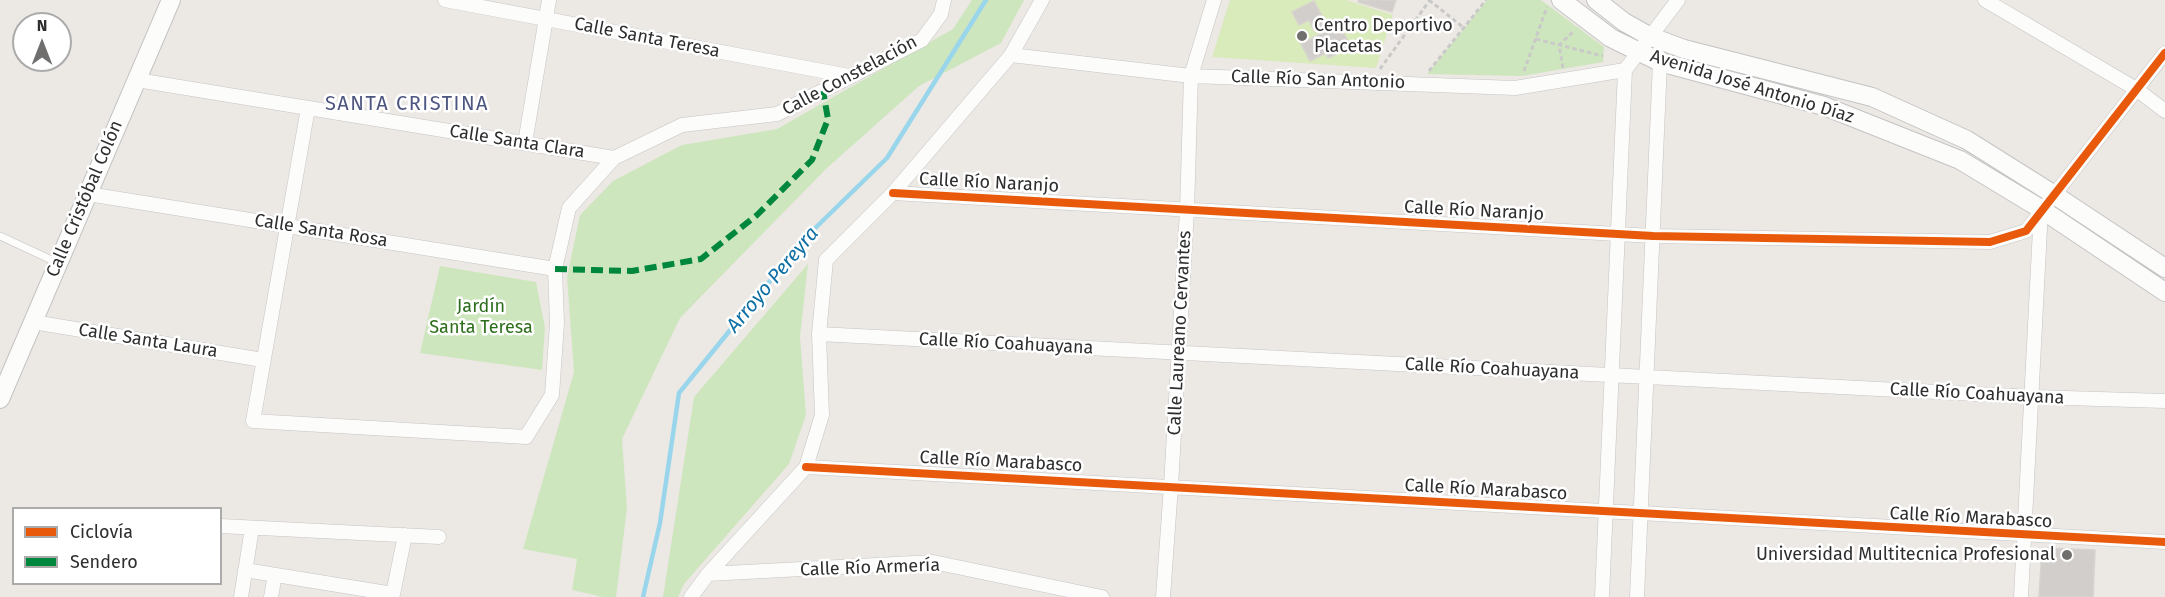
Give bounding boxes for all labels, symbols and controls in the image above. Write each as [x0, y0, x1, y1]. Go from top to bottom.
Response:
north arrow [12, 12, 72, 72]
street label: Calle Santa Teresa [572, 13, 722, 63]
place label: Centro Deportivo Placetas [1314, 15, 1453, 57]
text: N [37, 16, 47, 35]
marker: Centro Deportivo Placetas [1295, 29, 1309, 43]
street label: Calle Constelación [779, 31, 921, 121]
street label: Avenida José Antonio Díaz [1648, 46, 1856, 128]
street label: Calle Río San Antonio [1230, 66, 1406, 94]
district label: SANTA CRISTINA [325, 92, 489, 116]
street label: Calle Cristóbal Colón [42, 117, 128, 281]
street label: Calle Santa Clara [448, 121, 586, 163]
street label: Calle Río Naranjo [918, 169, 1060, 197]
street label: Calle Río Naranjo [1403, 197, 1545, 225]
street label: Calle Santa Rosa [253, 210, 389, 252]
water label: Arroyo Pereyra [722, 222, 824, 338]
street label: Calle Laureano Cervantes [1164, 230, 1196, 436]
park label: Jardín Santa Teresa [429, 296, 533, 338]
street label: Calle Santa Laura [77, 319, 219, 363]
street label: Calle Río Coahuayana [918, 329, 1094, 359]
street label: Calle Río Coahuayana [1404, 354, 1580, 384]
street label: Calle Río Coahuayana [1889, 379, 2065, 409]
street label: Calle Río Marabasco [919, 447, 1083, 477]
street label: Calle Río Marabasco [1404, 475, 1568, 505]
street label: Calle Río Marabasco [1889, 503, 2053, 533]
legend [12, 507, 222, 585]
text: Ciclovía [70, 521, 133, 543]
place label: Universidad Multitecnica Profesional [1756, 544, 2055, 566]
marker: Universidad Multitecnica Profesional [2060, 548, 2074, 562]
text: Sendero [70, 551, 138, 573]
street label: Calle Río Armería [800, 555, 940, 581]

